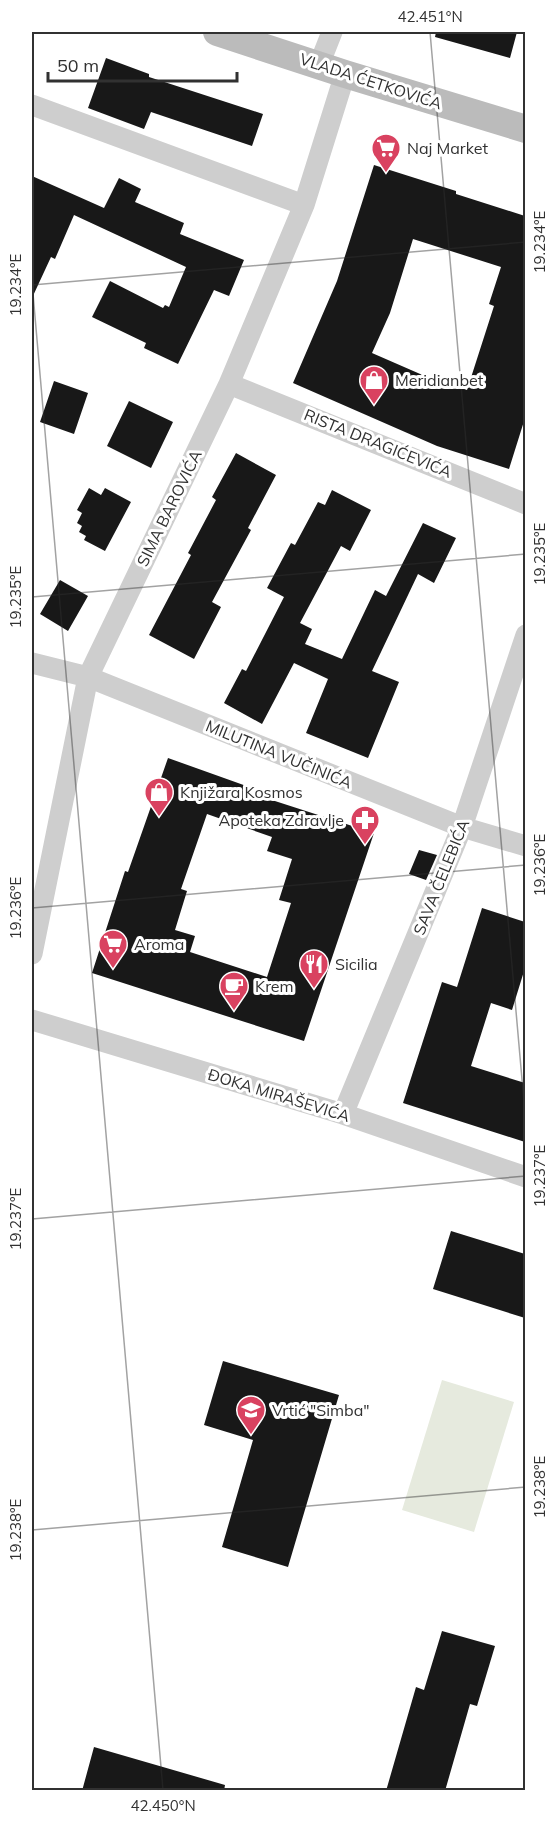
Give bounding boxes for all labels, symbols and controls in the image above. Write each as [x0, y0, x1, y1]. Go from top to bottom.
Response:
text: 42.451°N [397, 7, 463, 26]
scale bar [48, 45, 237, 83]
street label: VLADA ĆETKOVIĆA [297, 49, 445, 114]
text: 50 m [57, 54, 99, 77]
supermarket icon: Naj Market [370, 132, 402, 174]
place label: Naj Market [407, 138, 488, 158]
text: 19.234°E [530, 210, 549, 273]
text: 19.234°E [6, 253, 25, 316]
shop icon: Meridianbet [358, 364, 390, 406]
place label: Meridianbet [395, 370, 484, 390]
street label: RISTA DRAGIĆEVIĆA [301, 404, 455, 482]
street label: SIMA BAROVIĆA [132, 446, 206, 570]
text: 19.235°E [530, 522, 549, 585]
text: 19.235°E [6, 565, 25, 628]
street label: MILUTINA VUČINIĆA [203, 716, 355, 793]
shop icon: Knjižara Kosmos [143, 776, 175, 818]
place label: Knjižara Kosmos [180, 782, 303, 802]
pharmacy icon: Apoteka Zdravlje [349, 804, 381, 846]
place label: Apoteka Zdravlje [218, 810, 344, 830]
street label: SAVA ČELEBIĆA [409, 816, 473, 938]
text: 19.236°E [530, 833, 549, 896]
text: 19.236°E [6, 876, 25, 939]
supermarket icon: Aroma [97, 928, 129, 970]
place label: Aroma [134, 934, 184, 954]
restaurant icon: Sicilia [298, 948, 330, 990]
place label: Sicilia [335, 954, 378, 974]
cafe icon: Krem [218, 970, 250, 1012]
place label: Krem [255, 976, 294, 996]
street label: ĐOKA MIRAŠEVIĆA [206, 1064, 353, 1126]
text: 19.237°E [530, 1144, 549, 1207]
text: 19.237°E [6, 1187, 25, 1250]
school or university icon: Vrtić "Simba" [235, 1394, 267, 1436]
place label: Vrtić "Simba" [272, 1400, 370, 1420]
text: 19.238°E [530, 1455, 549, 1518]
text: 19.238°E [6, 1498, 25, 1561]
text: 42.450°N [130, 1796, 196, 1815]

